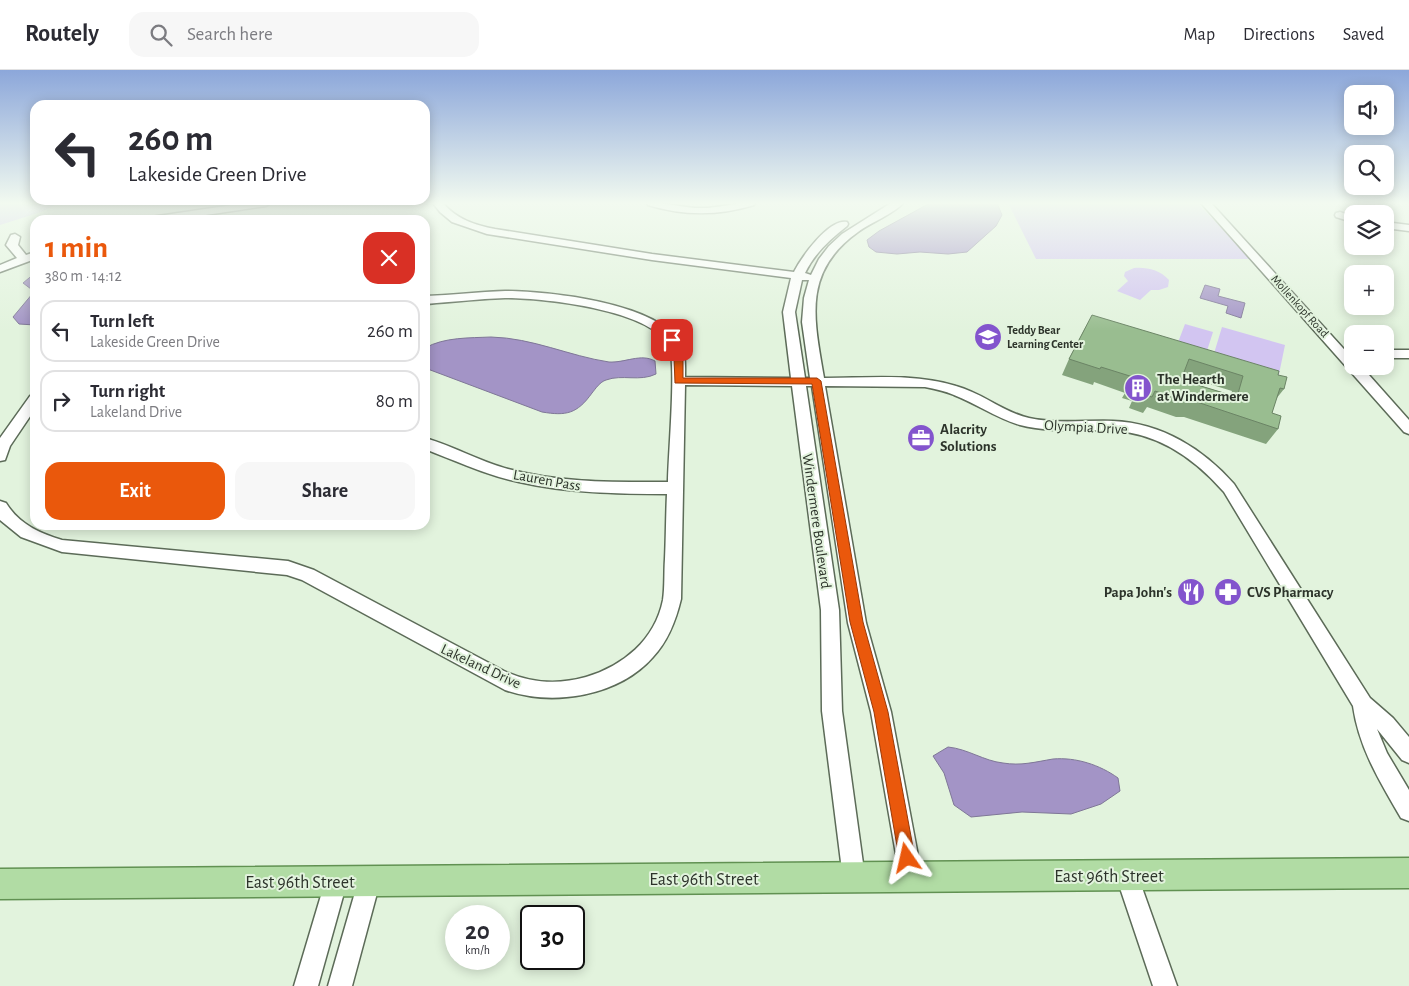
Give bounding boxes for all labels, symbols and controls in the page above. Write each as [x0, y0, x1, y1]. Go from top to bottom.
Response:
search box [129, 12, 479, 57]
icon: search [147, 21, 175, 49]
text: Routely [25, 22, 99, 46]
text: Search here [187, 25, 273, 44]
text: Map [1184, 26, 1215, 44]
text: Directions [1243, 26, 1315, 44]
text: Saved [1343, 26, 1384, 44]
map controls [1344, 85, 1394, 375]
button: sound [1344, 85, 1394, 135]
icon: left [45, 120, 110, 185]
text: 260 m [128, 122, 213, 157]
button: search [1344, 145, 1394, 195]
text: Lakeside Green Drive [128, 163, 307, 185]
button: layers [1344, 205, 1394, 255]
button: close [363, 232, 415, 284]
text: 1 min [45, 233, 108, 263]
button: + [1344, 265, 1394, 315]
text: 380 m · 14:12 [45, 268, 122, 284]
street label: Mollenkopf Road [1269, 273, 1331, 339]
text: Turn left [90, 312, 154, 331]
icon: left [47, 317, 75, 345]
pin [651, 319, 693, 361]
text: 260 m [367, 322, 413, 341]
school or university icon: Teddy Bear Learning Center [973, 322, 1003, 352]
place label: Teddy Bear Learning Center [1007, 324, 1084, 350]
button: − [1344, 325, 1394, 375]
icon: arrive [658, 326, 686, 354]
text: Lakeside Green Drive [90, 334, 220, 350]
place label: The Hearth at Windermere [1157, 372, 1249, 404]
building icon: The Hearth at Windermere [1123, 373, 1153, 403]
text: Turn right [90, 382, 165, 401]
icon: right [47, 387, 75, 415]
text: 80 m [376, 392, 413, 411]
text: Lakeland Drive [90, 404, 182, 420]
street label: Olympia Drive [1044, 418, 1128, 437]
place label: Alacrity Solutions [940, 422, 997, 454]
office icon: Alacrity Solutions [906, 423, 936, 453]
street label: Windermere Boulevard [800, 452, 833, 590]
button: Exit [45, 462, 225, 520]
button: Share [235, 462, 415, 520]
street label: Lauren Pass [512, 467, 582, 494]
restaurant icon: Papa John's [1176, 577, 1206, 607]
pharmacy icon: CVS Pharmacy [1213, 577, 1243, 607]
place label: Papa John's [1104, 585, 1172, 600]
place label: CVS Pharmacy [1247, 585, 1334, 600]
street label: Lakeland Drive [438, 641, 523, 692]
position arrow [880, 831, 932, 883]
street label: East 96th Street [1054, 868, 1164, 886]
street label: East 96th Street [649, 871, 759, 889]
street label: East 96th Street [245, 874, 355, 892]
speed limit sign: 30 [520, 905, 585, 970]
text: 20 [465, 919, 490, 944]
text: km/h [465, 944, 490, 956]

